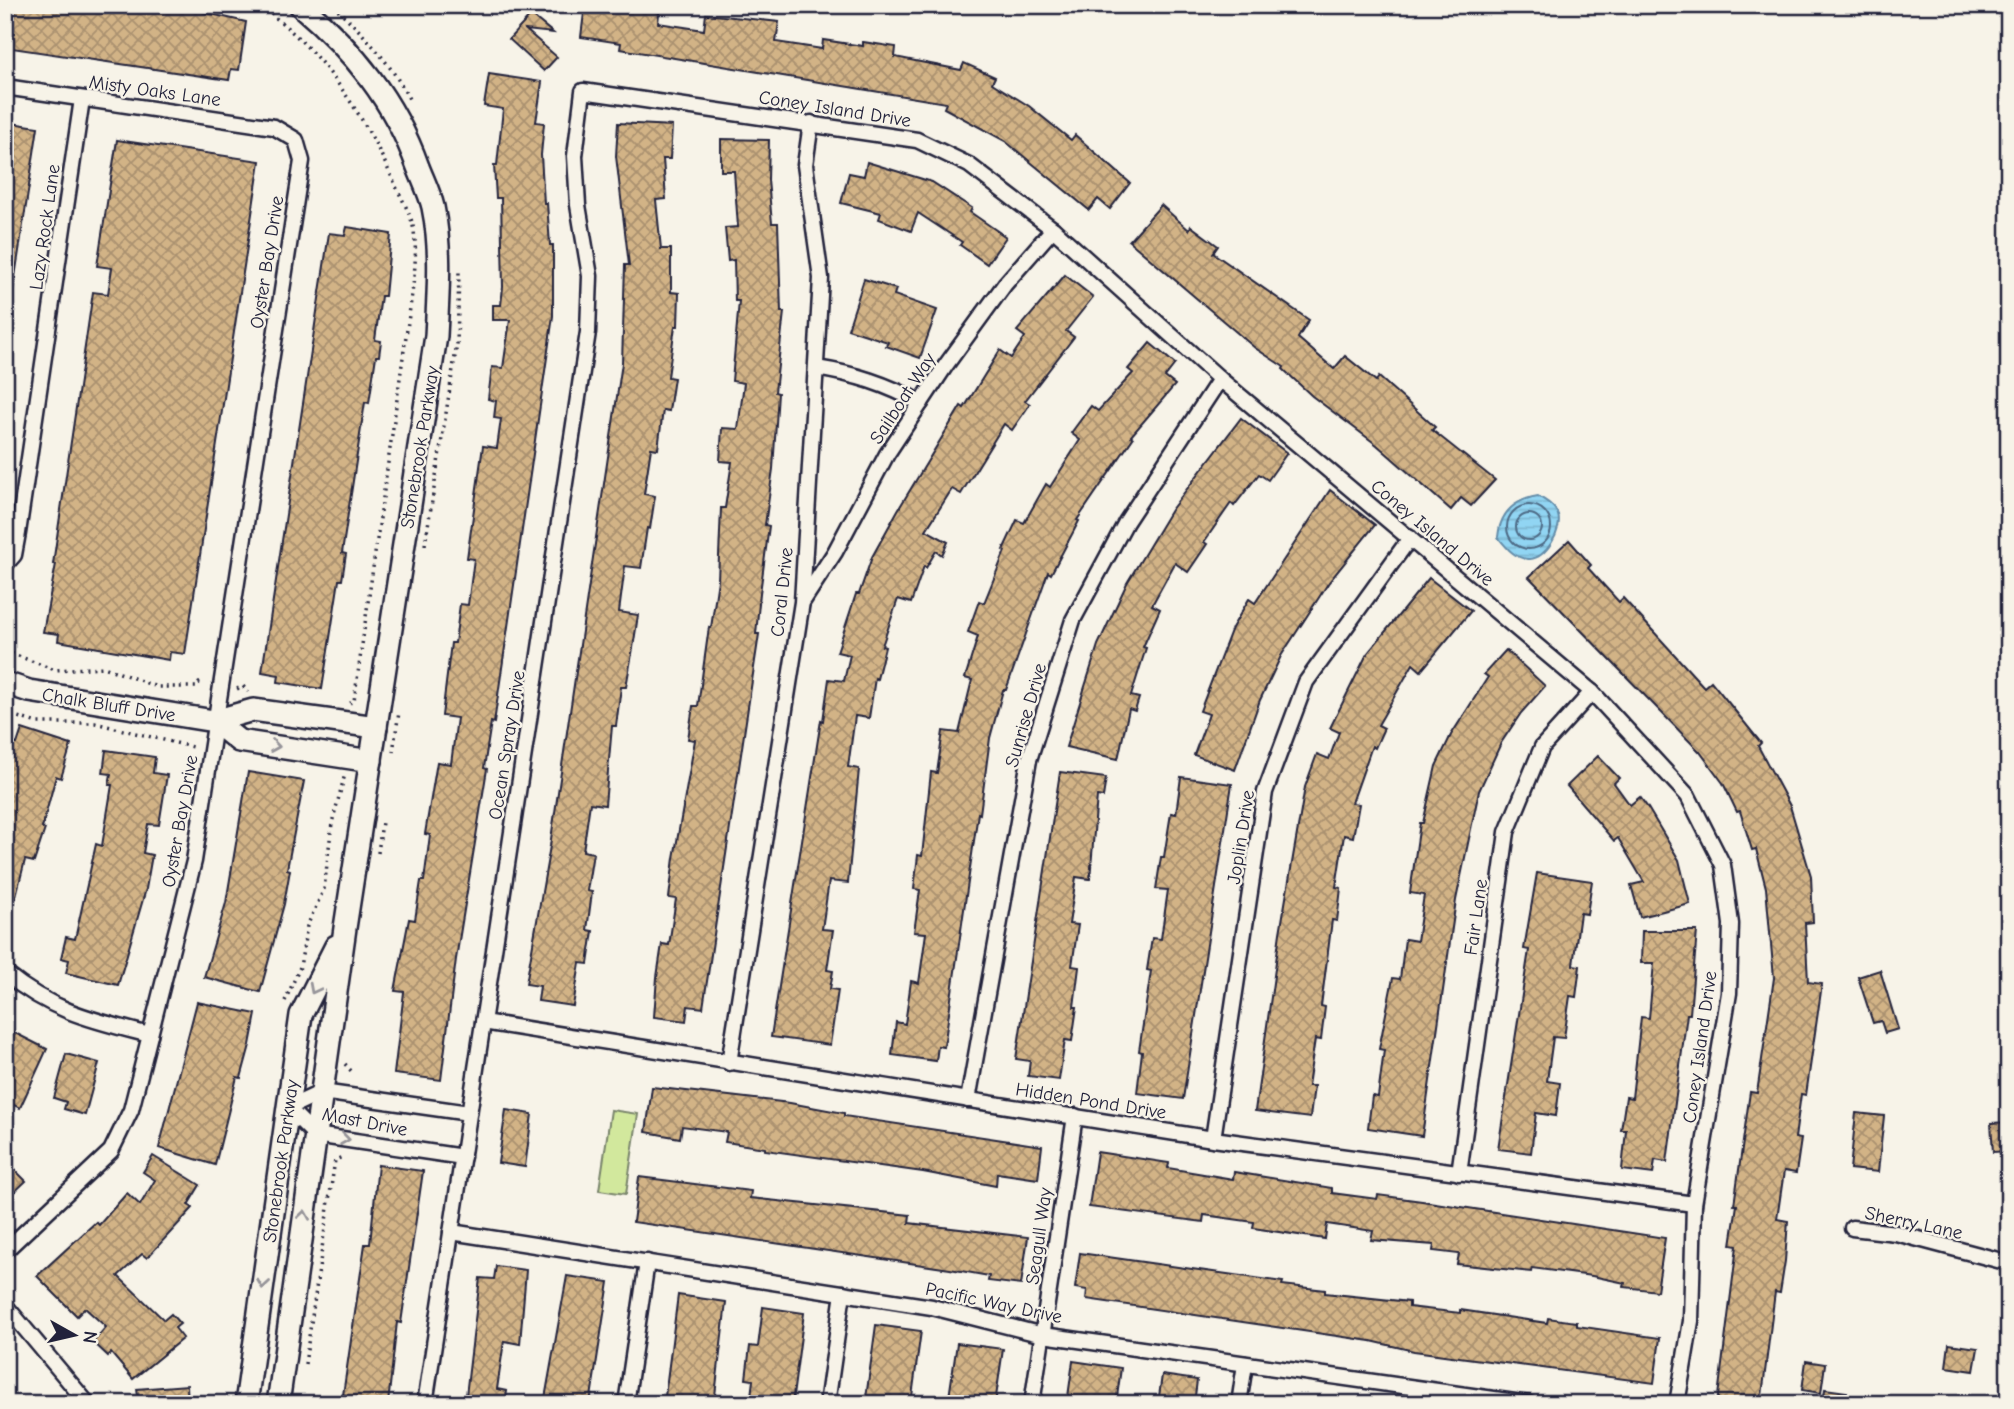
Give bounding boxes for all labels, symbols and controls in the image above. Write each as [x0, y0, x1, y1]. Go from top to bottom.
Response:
street label: Misty Oaks Lane [88, 71, 222, 111]
street label: Coney Island Drive [757, 86, 912, 132]
street label: Lazy Rock Lane [25, 163, 65, 292]
street label: Oyster Bay Drive [246, 194, 288, 330]
street label: Sailboat Way [865, 349, 941, 448]
street label: Stonebrook Parkway [396, 364, 444, 530]
street label: Coney Island Drive [1366, 475, 1498, 591]
street label: Coral Drive [766, 546, 798, 638]
street label: Sunrise Drive [1001, 661, 1051, 770]
street label: Ocean Spray Drive [484, 669, 530, 821]
street label: Chalk Bluff Drive [41, 684, 177, 726]
one-way arrow [269, 738, 281, 753]
street label: Oyster Bay Drive [157, 753, 202, 889]
street label: Joplin Drive [1223, 788, 1259, 886]
street label: Fair Lane [1460, 878, 1492, 957]
street label: Coney Island Drive [1678, 969, 1722, 1125]
one-way arrow [309, 982, 323, 994]
street label: Stonebrook Parkway [259, 1078, 303, 1244]
street label: Hidden Pond Drive [1014, 1078, 1168, 1124]
street label: Mast Drive [320, 1103, 409, 1141]
one-way arrow [339, 1131, 351, 1146]
street label: Seagull Way [1021, 1186, 1057, 1286]
street label: Sherry Lane [1863, 1202, 1965, 1244]
one-way arrow [297, 1209, 312, 1221]
one-way arrow [255, 1278, 270, 1290]
street label: Pacific Way Drive [924, 1278, 1064, 1328]
north arrow [38, 1300, 108, 1370]
text: N [78, 1330, 102, 1345]

